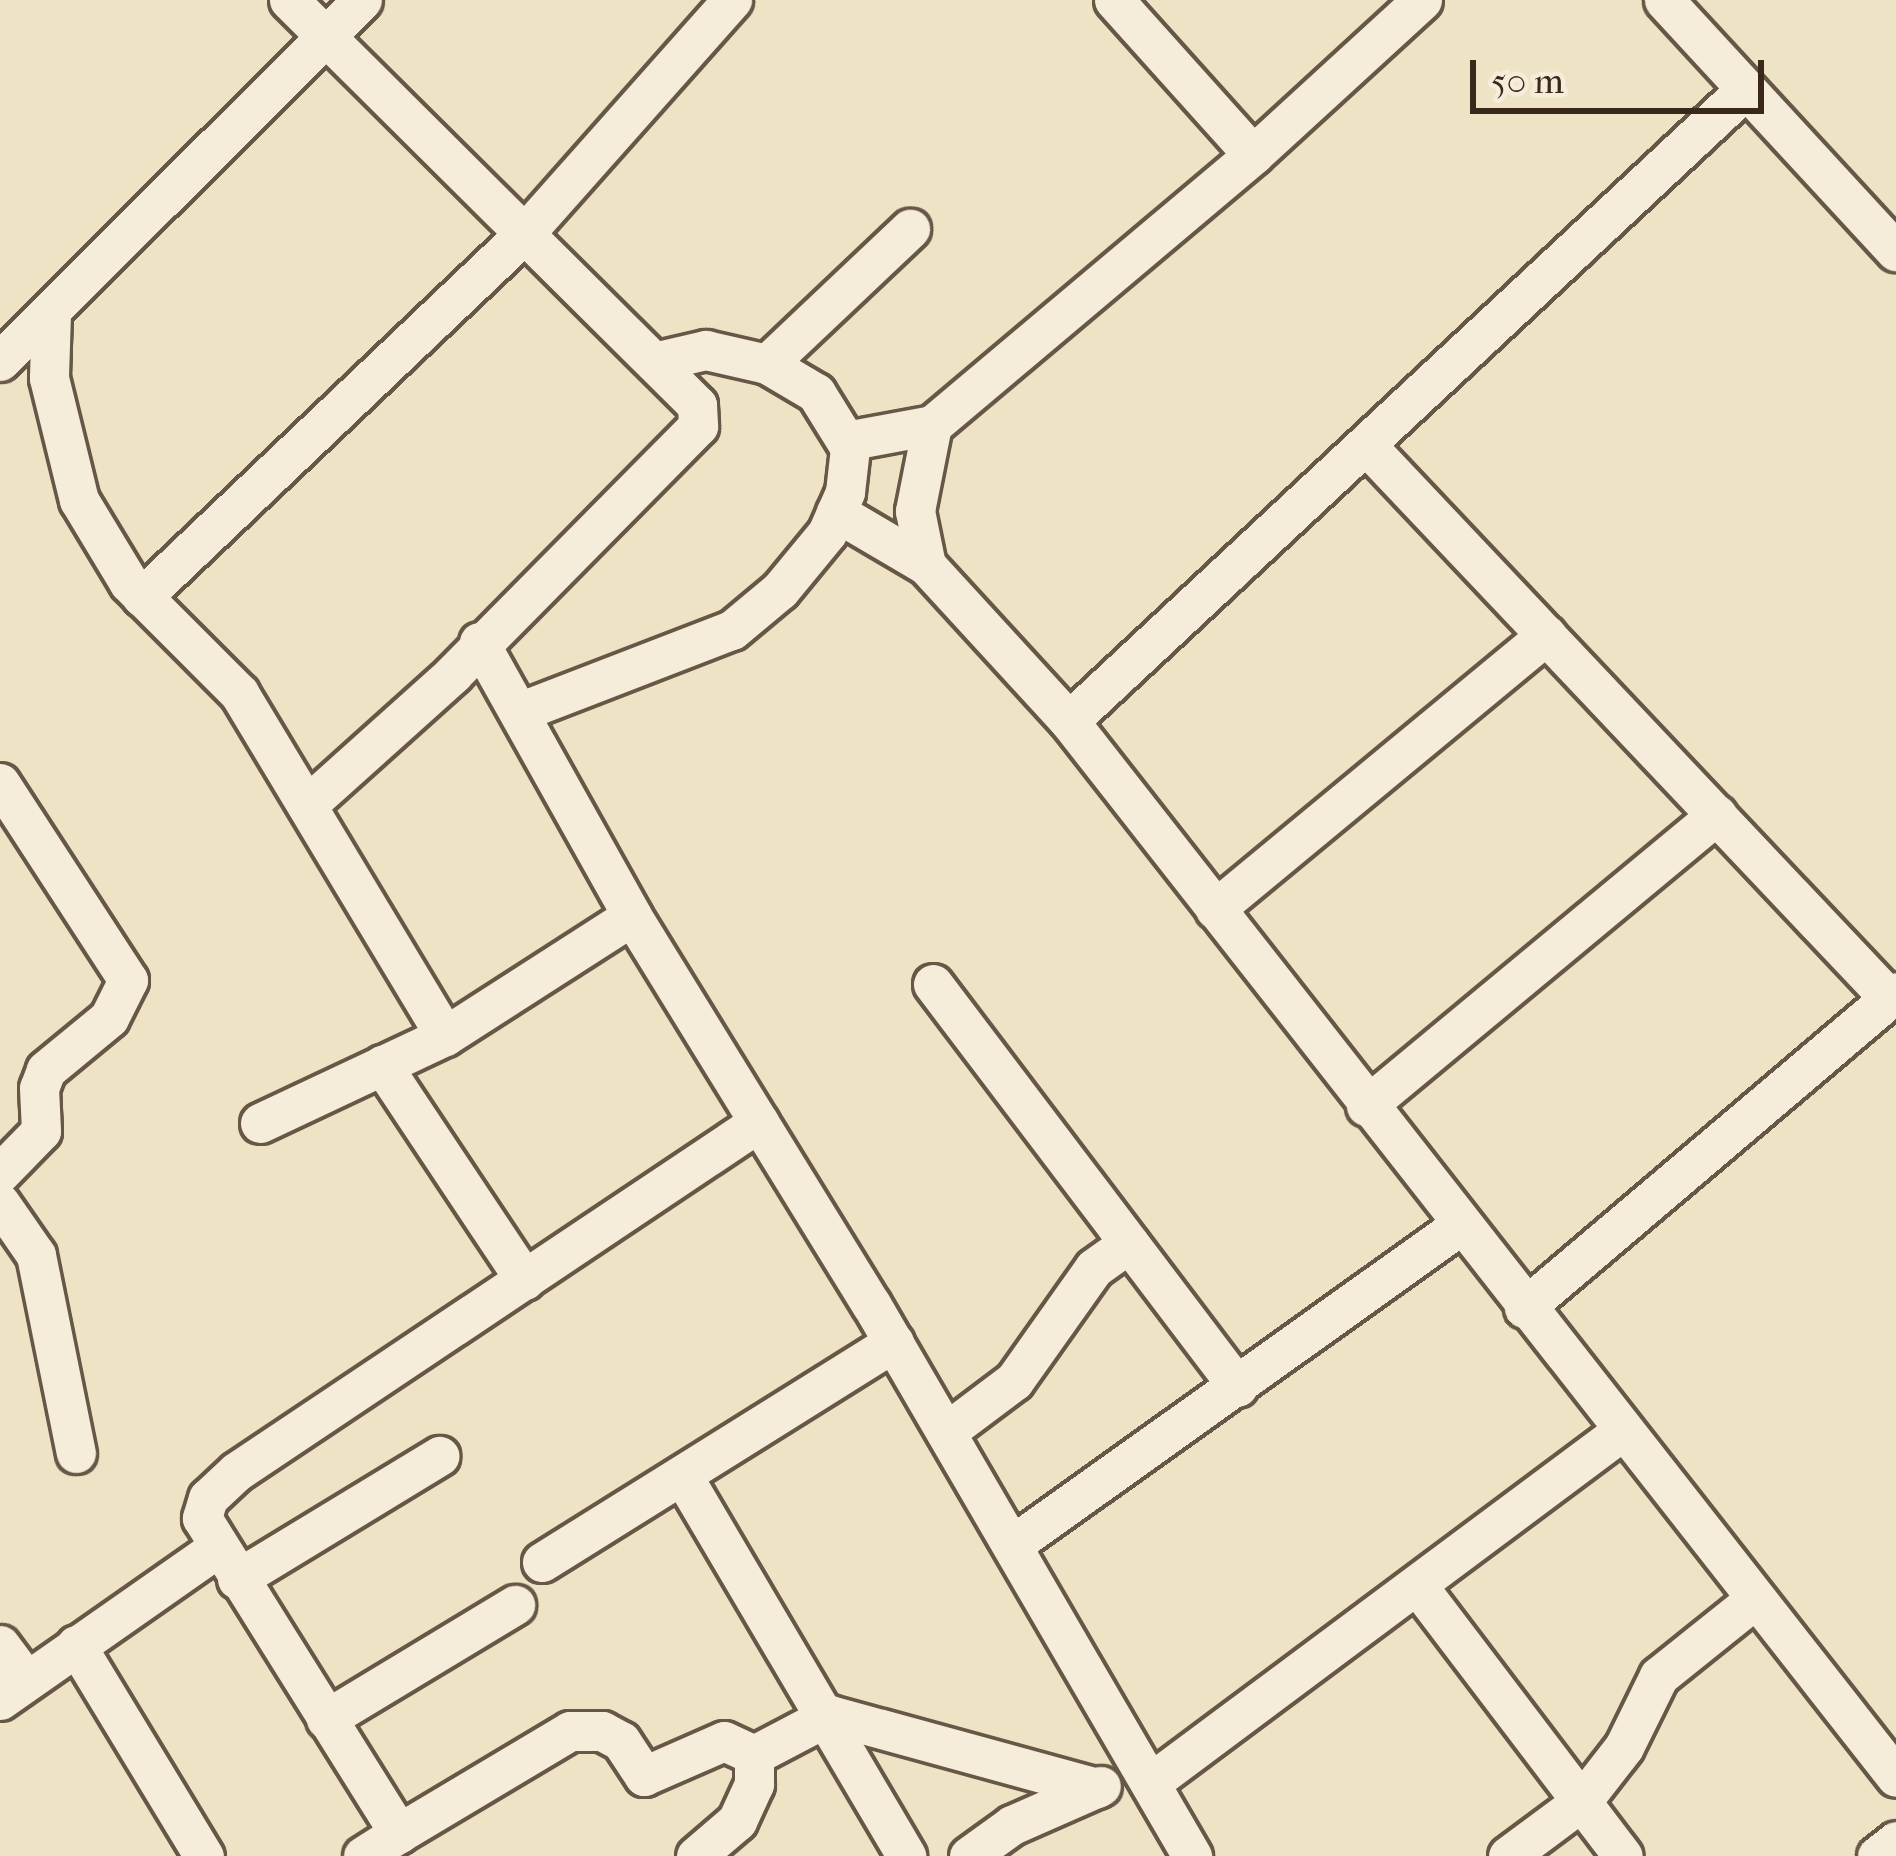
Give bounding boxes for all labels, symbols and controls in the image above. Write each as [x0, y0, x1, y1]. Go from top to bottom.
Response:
scale bar [1476, 36, 1770, 110]
text: 50 m [1491, 60, 1564, 102]

